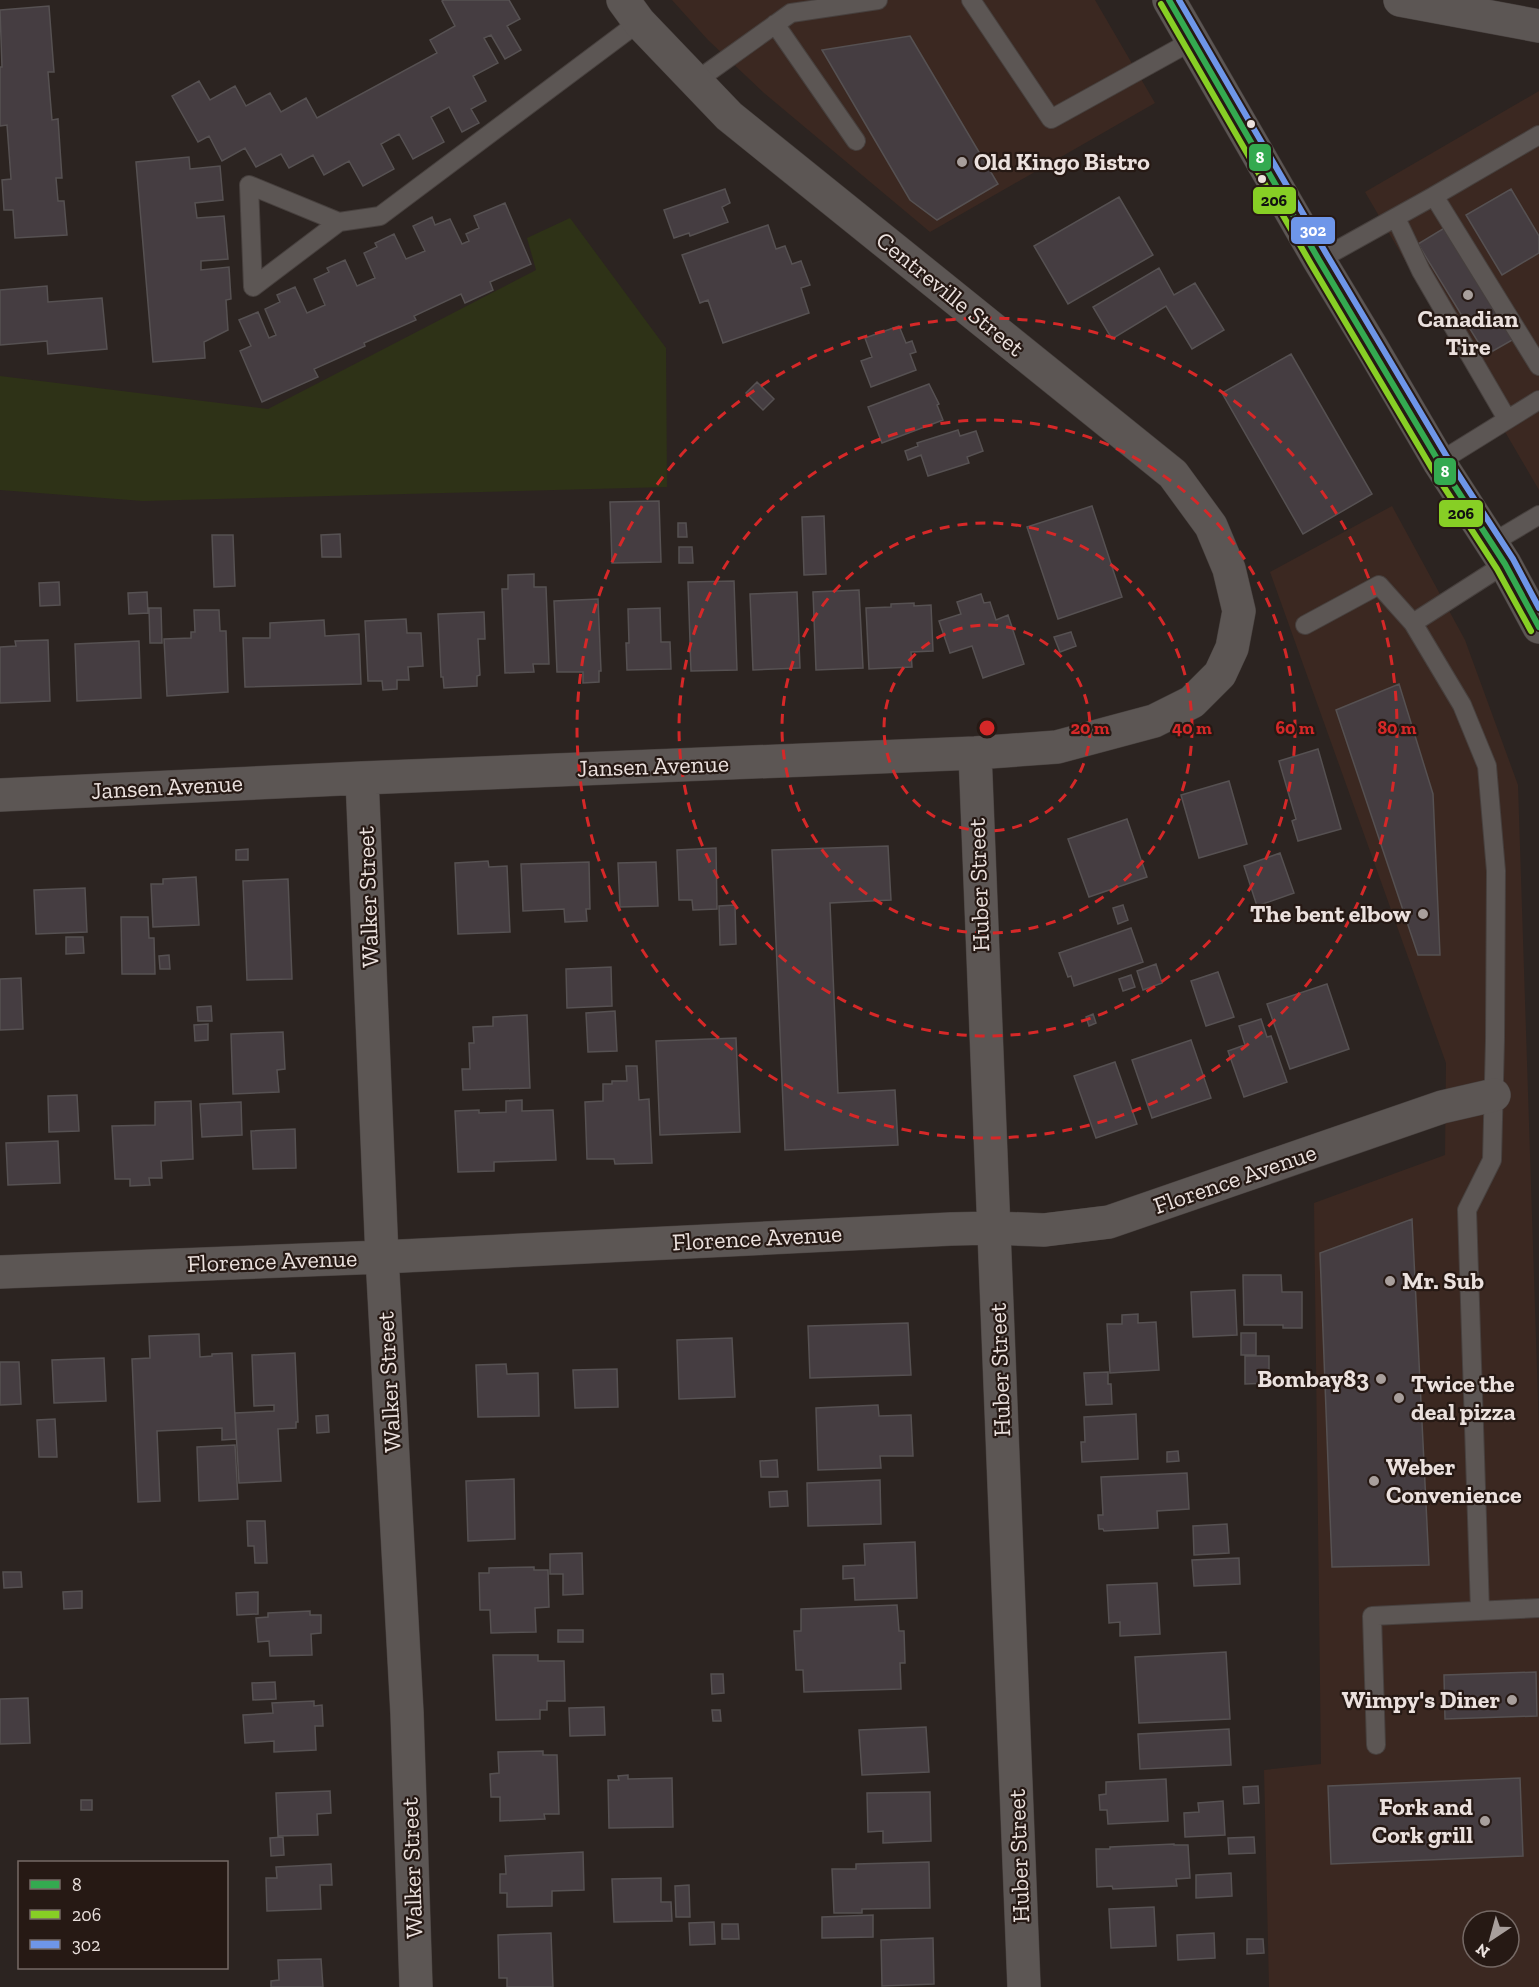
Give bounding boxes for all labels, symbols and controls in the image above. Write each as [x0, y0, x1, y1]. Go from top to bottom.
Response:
unlabelled marker [1245, 118, 1257, 130]
line badge: 8 [1248, 143, 1272, 172]
place label: Old Kingo Bistro [974, 147, 1150, 176]
text: 8 [1256, 148, 1265, 167]
marker: Old Kingo Bistro [955, 155, 969, 169]
unlabelled marker [1256, 173, 1268, 185]
line badge: 206 [1252, 186, 1297, 215]
text: 206 [1261, 191, 1288, 210]
line badge: 302 [1290, 216, 1336, 245]
text: 302 [1300, 221, 1327, 240]
street label: Centreville Street [870, 225, 1030, 362]
marker: Canadian Tire [1461, 288, 1475, 302]
place label: Canadian Tire [1417, 304, 1519, 361]
line badge: 8 [1433, 457, 1457, 486]
text: 8 [1441, 462, 1450, 481]
line badge: 206 [1438, 499, 1484, 528]
text: 206 [1448, 504, 1475, 523]
text: 20 m [1070, 717, 1110, 739]
text: 40 m [1172, 717, 1212, 739]
text: 60 m [1275, 717, 1315, 739]
text: 80 m [1377, 717, 1417, 739]
centre of rings [977, 718, 997, 738]
street label: Jansen Avenue [577, 748, 729, 783]
street label: Jansen Avenue [90, 768, 244, 805]
street label: Huber Street [962, 818, 995, 952]
street label: Walker Street [351, 826, 384, 968]
place label: The bent elbow [1250, 899, 1412, 928]
marker: The bent elbow [1416, 907, 1430, 921]
street label: Florence Avenue [1150, 1137, 1320, 1220]
street label: Florence Avenue [671, 1219, 843, 1256]
street label: Florence Avenue [186, 1243, 358, 1278]
place label: Mr. Sub [1402, 1266, 1484, 1295]
marker: Mr. Sub [1383, 1274, 1397, 1288]
street label: Huber Street [983, 1303, 1016, 1437]
street label: Walker Street [370, 1311, 407, 1453]
place label: Bombay83 [1257, 1364, 1369, 1393]
place label: Twice the deal pizza [1411, 1369, 1516, 1426]
marker: Bombay83 [1374, 1372, 1388, 1386]
marker: Twice the deal pizza [1392, 1391, 1406, 1405]
place label: Weber Convenience [1386, 1452, 1522, 1509]
marker: Weber Convenience [1367, 1474, 1381, 1488]
place label: Wimpy's Diner [1342, 1685, 1500, 1714]
marker: Wimpy's Diner [1505, 1693, 1519, 1707]
street label: Huber Street [1002, 1789, 1035, 1923]
place label: Fork and Cork grill [1372, 1792, 1473, 1849]
street label: Walker Street [395, 1797, 428, 1939]
marker: Fork and Cork grill [1478, 1814, 1492, 1828]
legend [18, 1861, 228, 1969]
text: 8 [72, 1874, 82, 1896]
text: 206 [72, 1904, 101, 1926]
north arrow [1461, 1909, 1521, 1969]
text: 302 [72, 1934, 100, 1956]
text: N [1472, 1939, 1493, 1962]

